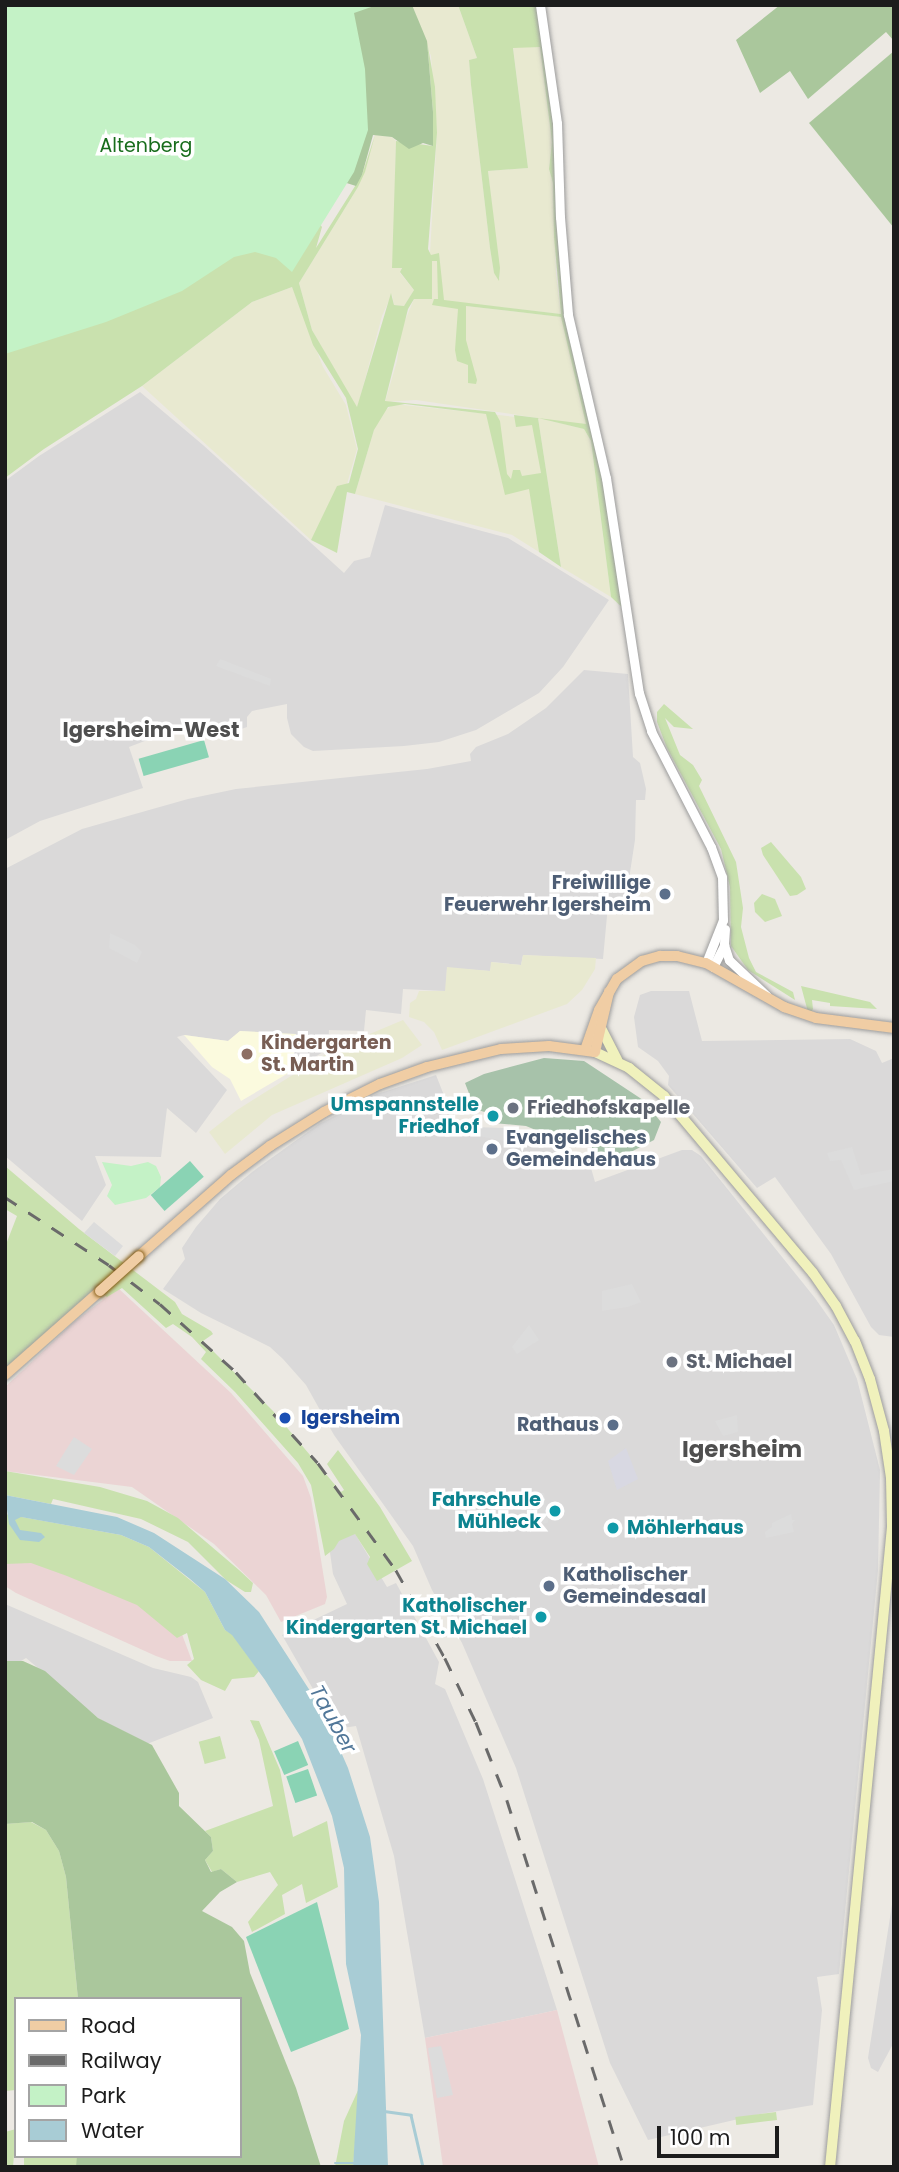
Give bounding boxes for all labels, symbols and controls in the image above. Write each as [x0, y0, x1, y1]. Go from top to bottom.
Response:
park label: Altenberg [100, 135, 192, 157]
district label: Igersheim-West [62, 717, 240, 743]
place label: Freiwillige Feuerwehr Igersheim [444, 872, 651, 916]
marker: Freiwillige Feuerwehr Igersheim [657, 886, 673, 902]
place label: Kindergarten St. Martin [261, 1032, 392, 1076]
marker: Kindergarten St. Martin [239, 1046, 255, 1062]
place label: Umspannstelle Friedhof [331, 1094, 479, 1138]
place label: Friedhofskapelle [527, 1097, 690, 1119]
marker: Friedhofskapelle [505, 1100, 521, 1116]
marker: Umspannstelle Friedhof [485, 1108, 501, 1124]
place label: Evangelisches Gemeindehaus [506, 1127, 656, 1171]
marker: Evangelisches Gemeindehaus [484, 1141, 500, 1157]
place label: St. Michael [686, 1351, 792, 1373]
marker: St. Michael [664, 1354, 680, 1370]
place label: Igersheim [301, 1407, 400, 1429]
marker: Igersheim [275, 1408, 295, 1428]
place label: Rathaus [517, 1414, 599, 1436]
marker: Rathaus [605, 1417, 621, 1433]
district label: Igersheim [682, 1435, 802, 1463]
place label: Fahrschule Mühleck [432, 1489, 541, 1533]
marker: Fahrschule Mühleck [547, 1503, 563, 1519]
place label: Möhlerhaus [627, 1517, 744, 1539]
marker: Möhlerhaus [605, 1520, 621, 1536]
place label: Katholischer Gemeindesaal [563, 1564, 706, 1608]
marker: Katholischer Gemeindesaal [541, 1578, 557, 1594]
place label: Katholischer Kindergarten St. Michael [286, 1595, 527, 1639]
marker: Katholischer Kindergarten St. Michael [533, 1609, 549, 1625]
water label: Tauber [304, 1681, 362, 1757]
legend [14, 1997, 242, 2158]
text: Road [81, 2011, 136, 2040]
text: Railway [81, 2046, 162, 2075]
text: Park [81, 2081, 126, 2110]
scale bar [661, 2112, 783, 2156]
text: Water [81, 2116, 144, 2145]
text: 100 m [670, 2123, 730, 2152]

